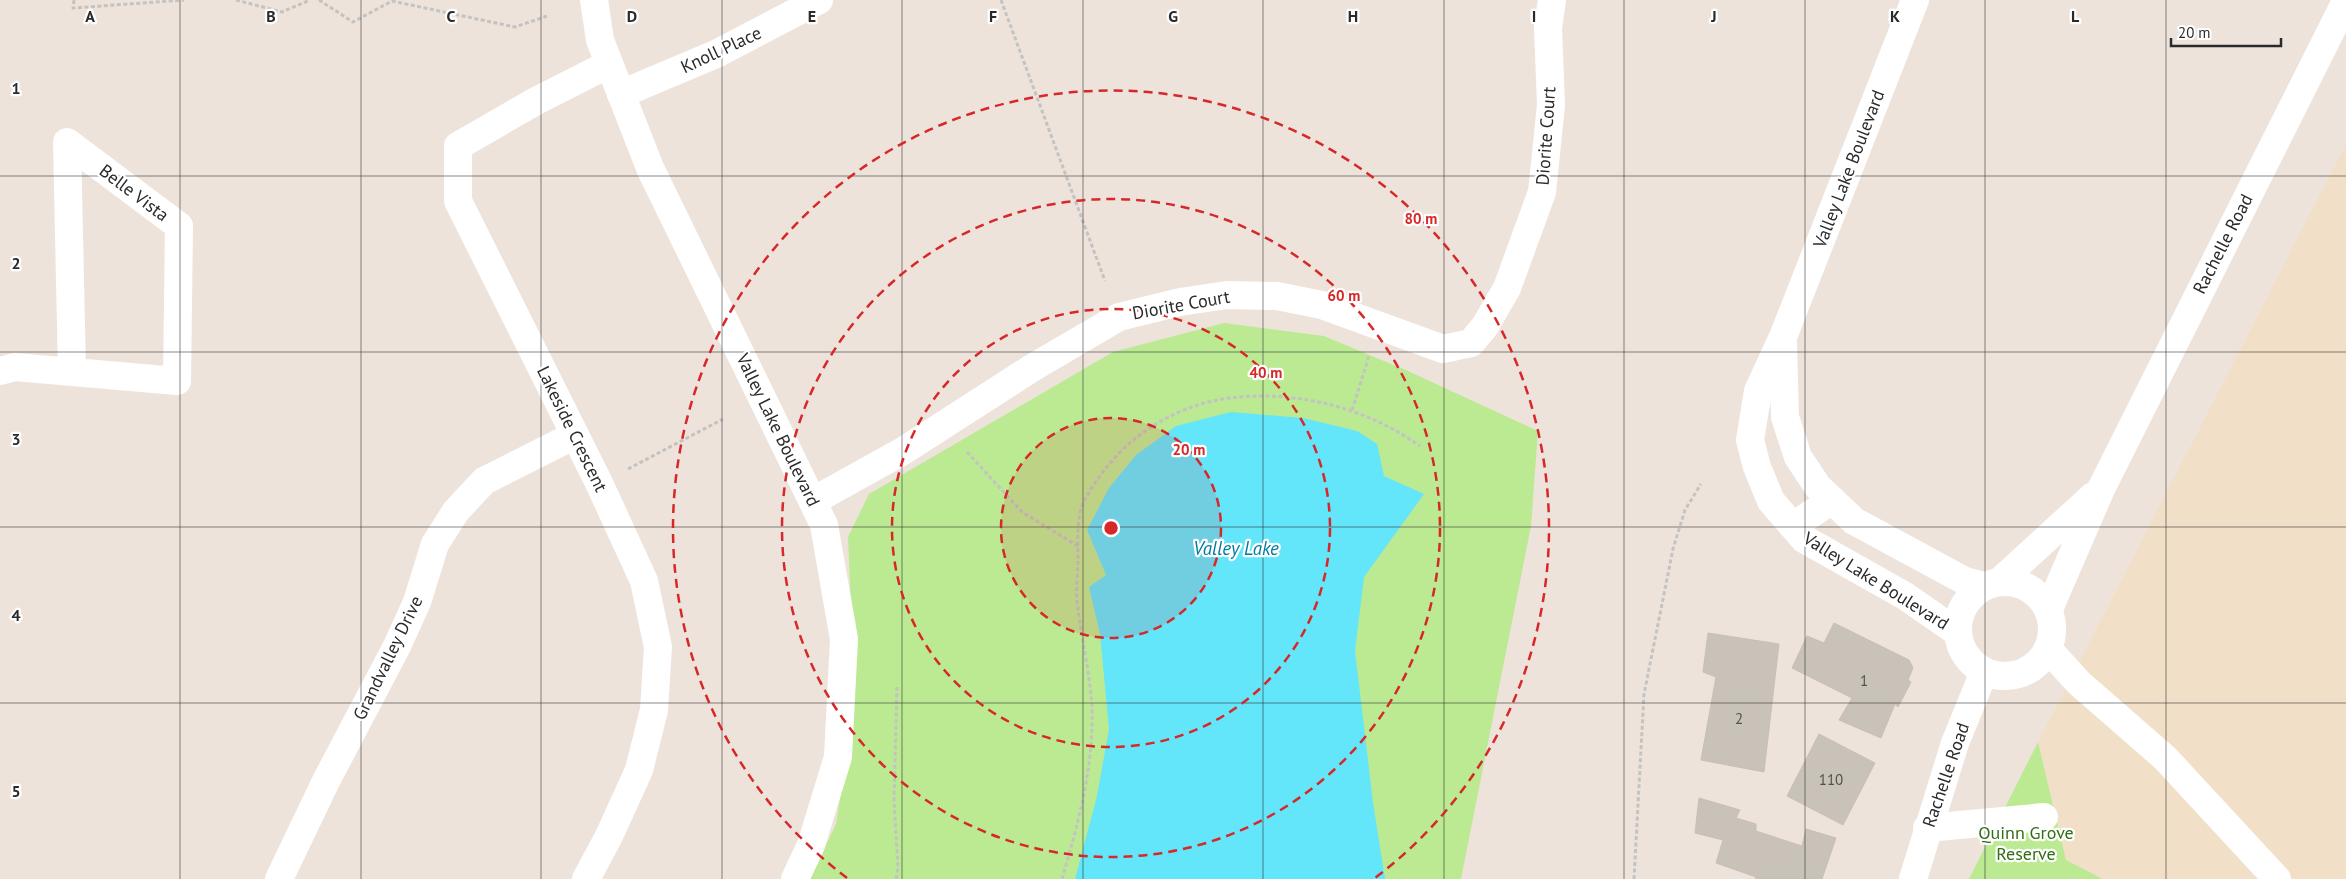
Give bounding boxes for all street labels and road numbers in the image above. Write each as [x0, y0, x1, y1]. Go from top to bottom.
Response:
street label: Knoll Place [677, 21, 765, 78]
street label: Diorite Court [1531, 86, 1560, 186]
street label: Valley Lake Boulevard [1807, 86, 1889, 252]
street label: Belle Vista [95, 159, 174, 226]
street label: Rachelle Road [2188, 190, 2258, 298]
street label: Diorite Court [1130, 285, 1232, 324]
street label: Valley Lake Boulevard [731, 349, 826, 510]
street label: Lakeside Crescent [532, 362, 613, 495]
street label: Valley Lake Boulevard [1798, 526, 1953, 635]
street label: Grandvalley Drive [348, 592, 428, 724]
street label: Rachelle Road [1917, 719, 1974, 830]

